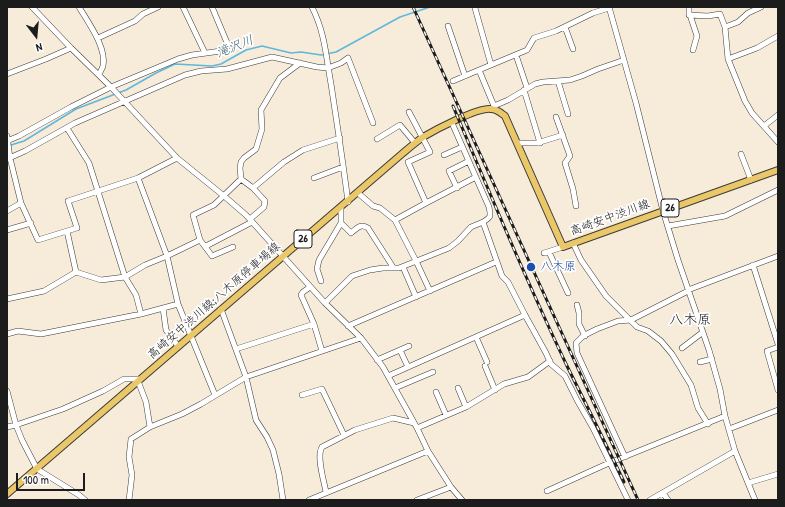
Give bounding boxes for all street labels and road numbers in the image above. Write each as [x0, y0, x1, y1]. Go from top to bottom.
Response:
street label: 高崎安中渋川線 [568, 197, 652, 239]
road number: 26 [661, 199, 679, 217]
road number: 26 [294, 230, 312, 248]
street label: 高崎安中渋川線;八木原停車場線 [145, 240, 283, 362]

